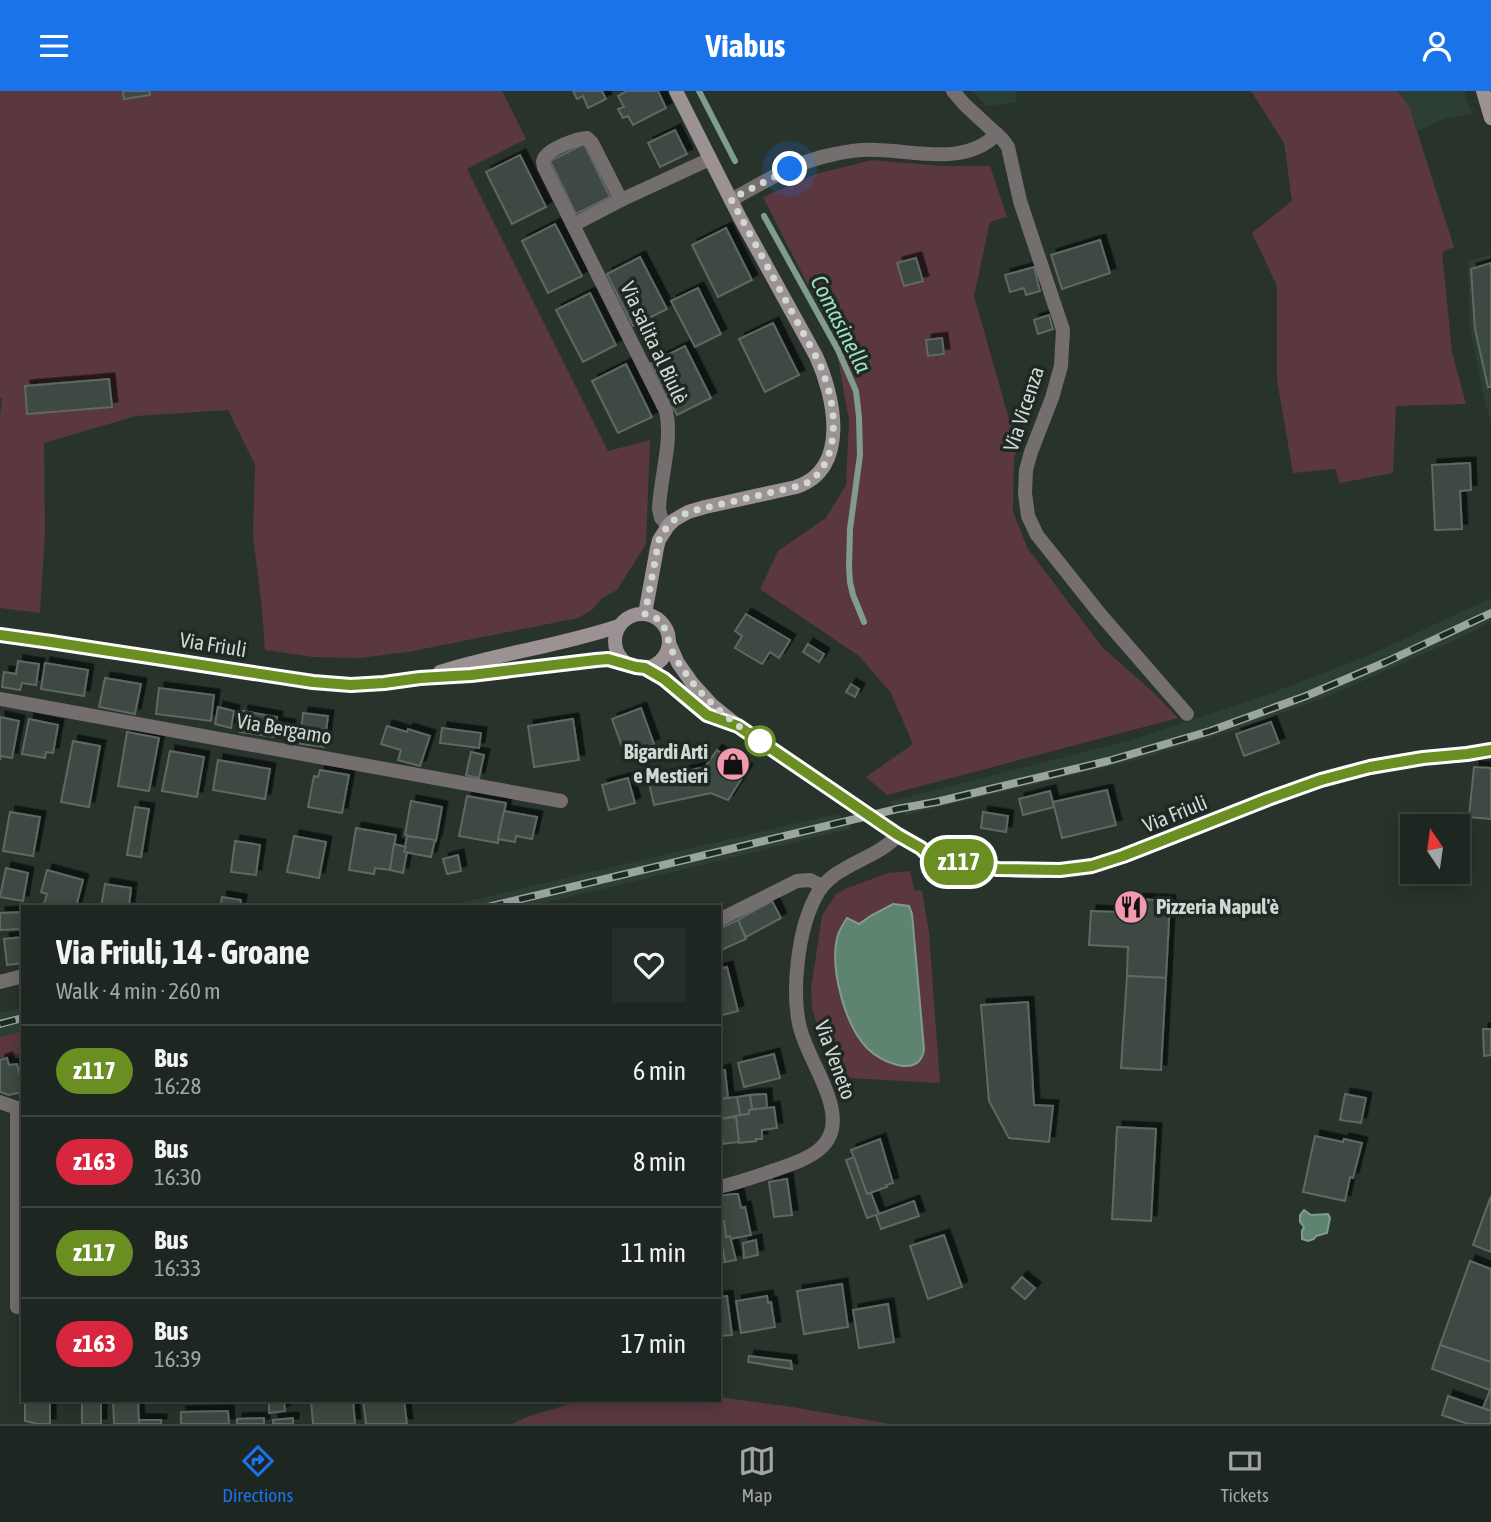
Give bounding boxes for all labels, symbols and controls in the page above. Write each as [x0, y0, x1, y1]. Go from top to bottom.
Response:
icon: menu [35, 27, 73, 65]
text: Viabus [706, 27, 785, 64]
icon: person [1418, 27, 1456, 65]
your location [772, 151, 807, 186]
water label: Comasinella [805, 271, 877, 377]
street label: Via salita al Biulè [616, 278, 694, 407]
street label: Via Vicenza [998, 363, 1048, 454]
street label: Via Friuli [178, 627, 248, 661]
street label: Via Bergamo [235, 708, 334, 748]
unlabelled marker [745, 726, 775, 756]
place label: Bigardi Arti e Mestieri [624, 739, 708, 787]
shop icon: Bigardi Arti e Mestieri [714, 745, 752, 783]
street label: Via Friuli [1139, 789, 1210, 837]
north arrow [1400, 814, 1470, 884]
map controls [1400, 814, 1470, 884]
line badge: z117 [910, 839, 1008, 885]
text: z117 [938, 848, 980, 875]
restaurant icon: Pizzeria Napul'è [1112, 888, 1150, 926]
place label: Pizzeria Napul'è [1156, 894, 1279, 918]
button: heart [612, 928, 686, 1002]
text: Via Friuli, 14 - Groane [56, 933, 310, 971]
text: Walk · 4 min · 260 m [56, 978, 220, 1004]
street label: Via Veneto [811, 1017, 861, 1102]
text: Bus [154, 1043, 188, 1073]
text: 6 min [633, 1056, 686, 1086]
text: z117 [73, 1057, 116, 1084]
text: 16:28 [154, 1073, 201, 1099]
text: Bus [154, 1134, 188, 1164]
text: 8 min [633, 1147, 686, 1177]
text: z163 [73, 1148, 116, 1175]
text: 16:30 [154, 1164, 201, 1190]
text: Bus [154, 1225, 188, 1255]
text: 11 min [621, 1238, 686, 1268]
text: z117 [73, 1239, 116, 1266]
text: 16:33 [154, 1255, 201, 1281]
text: Bus [154, 1316, 188, 1346]
text: 17 min [621, 1329, 686, 1359]
text: z163 [73, 1330, 116, 1357]
text: 16:39 [154, 1346, 201, 1372]
tab: Directions [222, 1442, 293, 1506]
tab: Map [738, 1442, 776, 1506]
tab: Tickets [1221, 1442, 1269, 1506]

